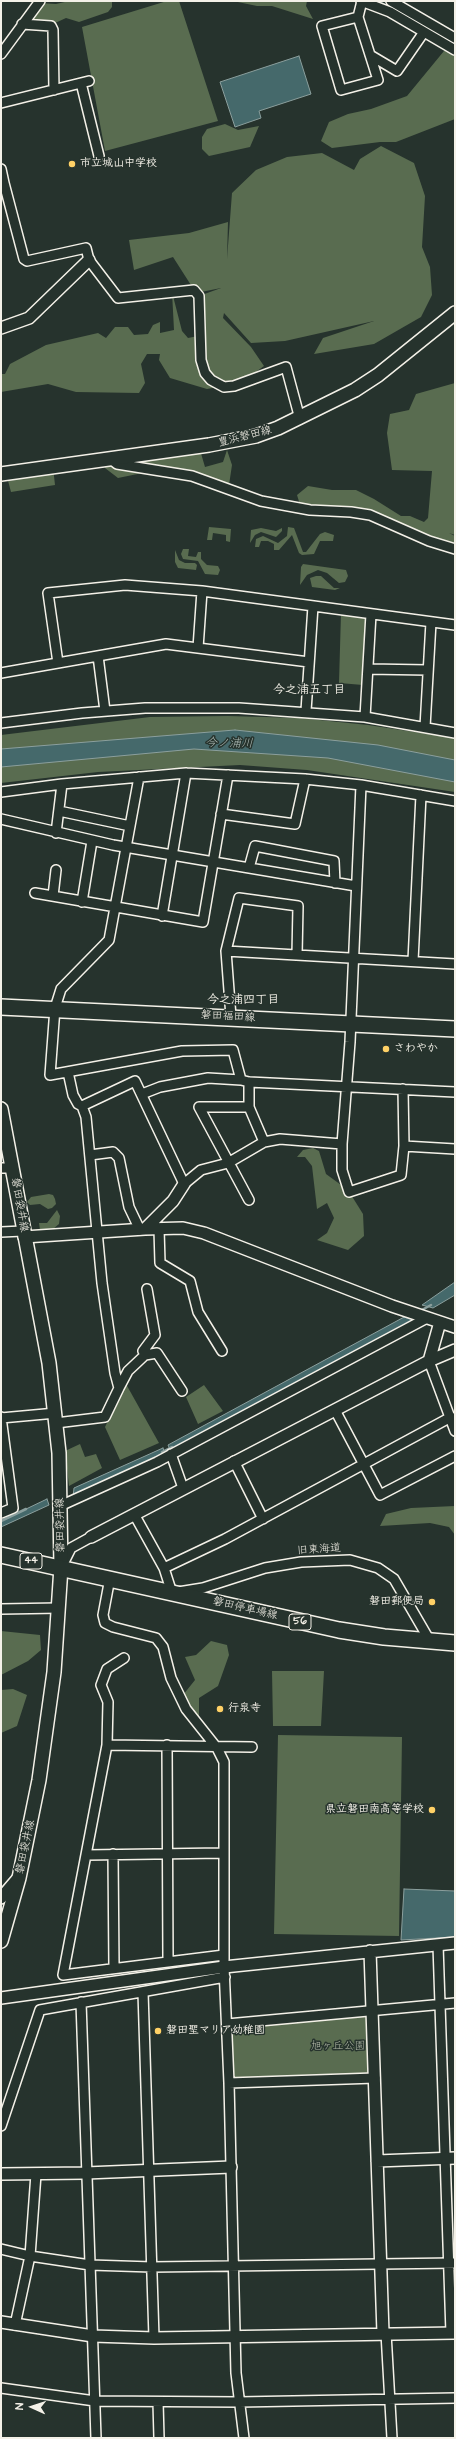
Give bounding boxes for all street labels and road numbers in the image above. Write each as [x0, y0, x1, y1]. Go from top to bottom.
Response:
street label: 豊浜磐田線 [217, 424, 273, 450]
street label: 磐田福田線 [200, 1009, 256, 1025]
street label: 磐田袋井線 [8, 1177, 30, 1233]
street label: 磐田袋井線 [54, 1497, 68, 1553]
street label: 旧東海道 [297, 1542, 341, 1558]
road number: 44 [20, 1553, 42, 1569]
street label: 磐田停車場線 [211, 1595, 279, 1623]
road number: 56 [289, 1614, 311, 1630]
street label: 磐田袋井線 [14, 1819, 38, 1875]

